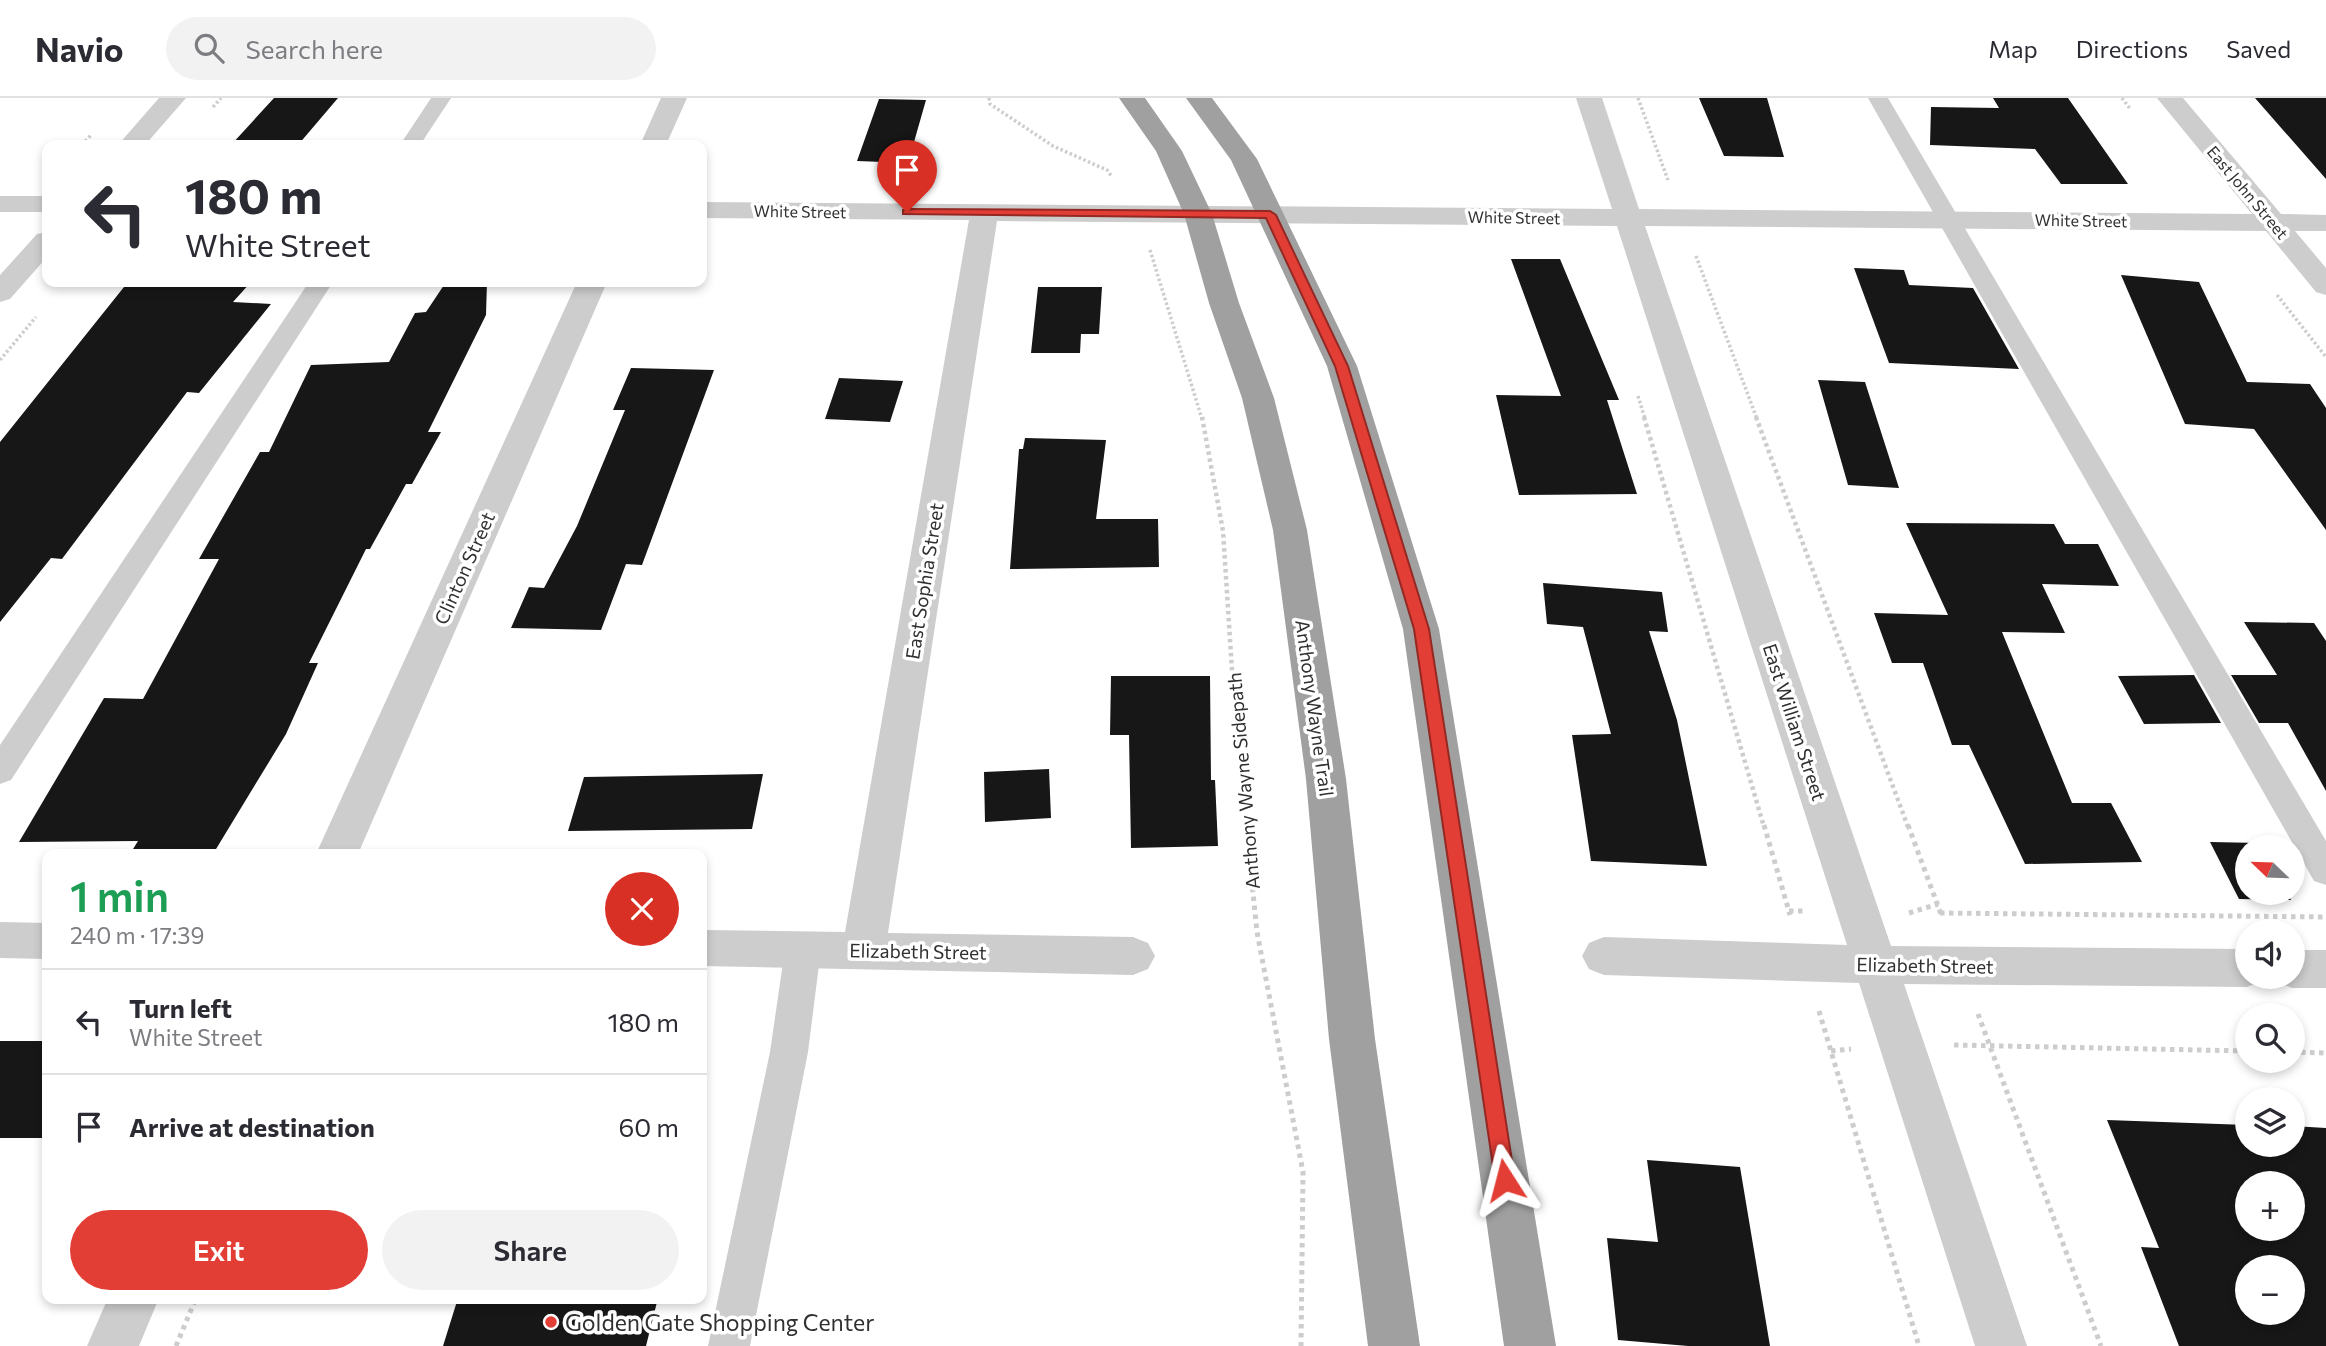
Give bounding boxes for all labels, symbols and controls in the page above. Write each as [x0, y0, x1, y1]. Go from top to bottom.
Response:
search box [166, 17, 656, 80]
text: Navio [35, 28, 124, 69]
icon: search [190, 29, 228, 67]
text: Search here [246, 33, 383, 64]
text: Map [1988, 34, 2038, 63]
text: Directions [2076, 34, 2188, 63]
text: Saved [2226, 34, 2291, 63]
pin [877, 140, 937, 212]
street label: East John Street [2204, 142, 2293, 243]
icon: arrive [888, 151, 926, 189]
text: 180 m [185, 164, 322, 224]
icon: left [70, 168, 161, 259]
street label: White Street [753, 201, 847, 221]
street label: White Street [1467, 207, 1561, 227]
street label: White Street [2034, 210, 2128, 230]
text: White Street [185, 224, 371, 264]
street label: East Sophia Street [900, 501, 948, 661]
street label: Clinton Street [429, 508, 499, 628]
street label: Anthony Wayne Trail [1291, 618, 1339, 798]
street label: East William Street [1759, 641, 1831, 804]
street label: Anthony Wayne Sidepath [1222, 672, 1264, 890]
north arrow [2235, 835, 2305, 905]
map controls [2235, 835, 2305, 1325]
text: 1 min [70, 869, 169, 921]
button: close [605, 872, 679, 946]
button: sound [2235, 919, 2305, 989]
text: 240 m · 17:39 [70, 921, 204, 949]
street label: Elizabeth Street [849, 938, 987, 964]
street label: Elizabeth Street [1856, 952, 1994, 978]
text: Turn left [129, 992, 232, 1023]
icon: left [70, 1003, 108, 1041]
button: search [2235, 1003, 2305, 1073]
text: 180 m [607, 1006, 679, 1037]
text: White Street [129, 1023, 262, 1051]
button: layers [2235, 1087, 2305, 1157]
icon: arrive [70, 1108, 108, 1146]
text: Arrive at destination [129, 1111, 375, 1142]
text: 60 m [619, 1111, 679, 1142]
position arrow [1468, 1143, 1542, 1217]
button: + [2235, 1171, 2305, 1241]
button: Exit [70, 1210, 368, 1290]
button: Share [382, 1210, 679, 1290]
button: − [2235, 1255, 2305, 1325]
place label: Golden Gate Shopping Center [565, 1308, 874, 1336]
marker: Golden Gate Shopping Center [543, 1314, 559, 1330]

